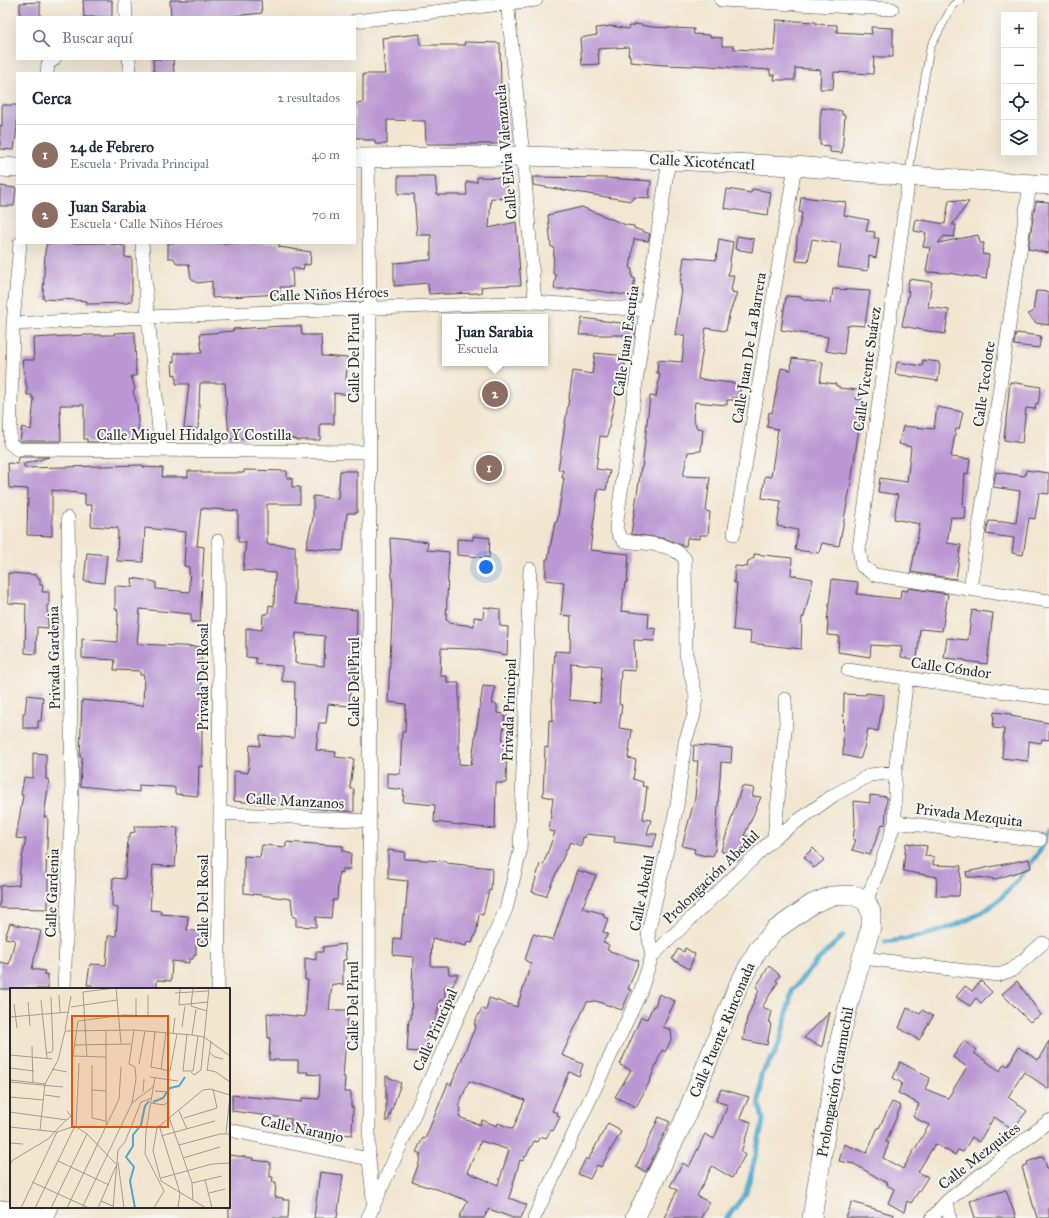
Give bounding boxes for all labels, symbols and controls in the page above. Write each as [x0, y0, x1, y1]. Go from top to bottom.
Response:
map controls [1001, 12, 1037, 156]
button: + [1001, 12, 1037, 48]
search box [16, 16, 356, 60]
icon: search [30, 27, 52, 49]
text: Buscar aquí [62, 29, 133, 47]
button: − [1001, 48, 1037, 84]
street label: Calle Elvia Valenzuela [491, 83, 521, 220]
button: locate [1001, 84, 1037, 120]
text: Cerca [32, 88, 71, 109]
text: 2 resultados [277, 90, 340, 106]
button: layers [1001, 120, 1037, 156]
text: 24 de Febrero [70, 138, 154, 156]
text: 1 [42, 147, 48, 163]
text: 40 m [311, 147, 340, 163]
street label: Calle Xicoténcatl [649, 150, 756, 174]
text: Escuela · Privada Principal [70, 156, 209, 172]
text: Juan Sarabia [70, 198, 146, 216]
text: 2 [42, 207, 48, 223]
text: 70 m [312, 207, 340, 223]
text: Escuela · Calle Niños Héroes [70, 216, 223, 232]
street label: Calle Juan De La Barrera [728, 270, 771, 425]
street label: Calle Niños Héroes [269, 283, 389, 305]
street label: Calle Juan Escutia [609, 284, 644, 398]
street label: Calle Vicente Suárez [849, 305, 885, 432]
street label: Calle Del Pirul [345, 312, 363, 403]
popup [442, 314, 548, 366]
text: Juan Sarabia [457, 323, 533, 341]
street label: Calle Tecolote [969, 340, 999, 428]
text: Escuela [457, 341, 498, 357]
pin: 2 [482, 379, 508, 409]
street label: Calle Miguel Hidalgo Y Costilla [96, 426, 292, 444]
pin: 1 [476, 453, 502, 483]
your location [476, 557, 496, 577]
street label: Privada Gardenia [44, 605, 64, 710]
street label: Privada Del Rosal [194, 622, 212, 731]
street label: Calle Del Pirul [345, 636, 363, 727]
street label: Calle Cóndor [910, 653, 993, 683]
street label: Privada Principal [498, 657, 520, 762]
street label: Calle Manzanos [245, 789, 345, 813]
street label: Privada Mezquita [914, 799, 1024, 832]
street label: Prolongación Abedul [659, 826, 764, 928]
street label: Calle Gardenia [41, 847, 63, 938]
street label: Calle Abedul [626, 852, 658, 933]
street label: Calle Del Rosal [194, 853, 212, 948]
street label: Calle Puente Rinconada [685, 959, 759, 1100]
street label: Calle Del Pirul [344, 960, 362, 1051]
street label: Calle Principal [409, 985, 462, 1074]
inset map [10, 988, 230, 1208]
street label: Prolongación Guamuchil [813, 1004, 857, 1159]
street label: Calle Naranjo [259, 1111, 345, 1147]
street label: Calle Mezquites [935, 1118, 1024, 1194]

